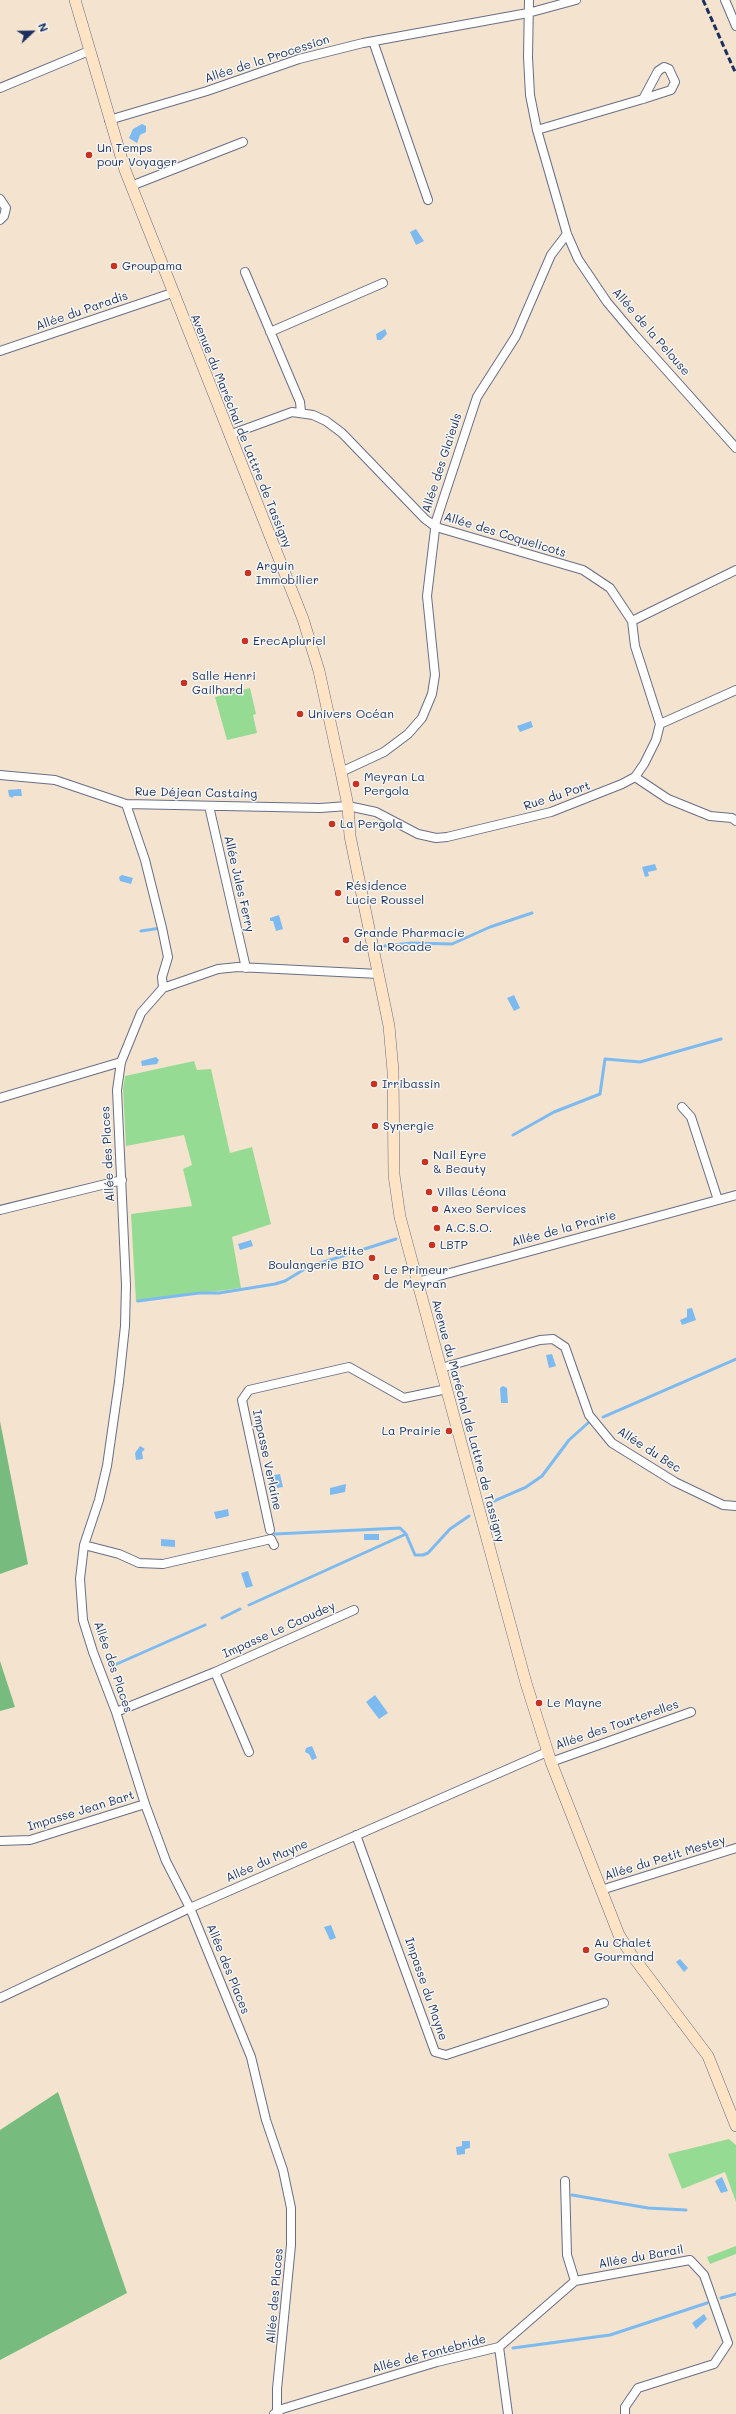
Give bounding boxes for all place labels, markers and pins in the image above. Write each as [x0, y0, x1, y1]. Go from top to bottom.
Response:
place label: Un Temps pour Voyager [97, 141, 177, 169]
marker: Un Temps pour Voyager [84, 150, 94, 160]
place label: Groupama [122, 259, 183, 273]
marker: Groupama [109, 261, 119, 271]
place label: Arguin Immobilier [256, 559, 319, 587]
marker: Arguin Immobilier [243, 568, 253, 578]
place label: ErecApluriel [253, 634, 326, 648]
marker: ErecApluriel [240, 636, 250, 646]
place label: Salle Henri Gailhard [192, 669, 256, 697]
marker: Salle Henri Gailhard [179, 678, 189, 688]
place label: Univers Océan [308, 707, 394, 721]
marker: Univers Océan [295, 709, 305, 719]
place label: Meyran La Pergola [364, 770, 425, 798]
marker: Meyran La Pergola [351, 779, 361, 789]
place label: La Pergola [340, 817, 403, 831]
marker: La Pergola [327, 819, 337, 829]
place label: Résidence Lucie Roussel [346, 879, 424, 907]
marker: Résidence Lucie Roussel [333, 888, 343, 898]
place label: Grande Pharmacie de la Rocade [354, 926, 465, 954]
marker: Grande Pharmacie de la Rocade [341, 935, 351, 945]
place label: Irribassin [382, 1077, 440, 1091]
marker: Irribassin [369, 1079, 379, 1089]
place label: Synergie [383, 1119, 434, 1133]
marker: Synergie [370, 1121, 380, 1131]
place label: Nail Eyre & Beauty [433, 1148, 486, 1176]
marker: Nail Eyre & Beauty [420, 1157, 430, 1167]
place label: Villas Léona [437, 1185, 507, 1199]
marker: Villas Léona [424, 1187, 434, 1197]
place label: Axeo Services [443, 1202, 526, 1216]
marker: Axeo Services [430, 1204, 440, 1214]
place label: A.C.S.O. [445, 1221, 492, 1235]
marker: A.C.S.O. [432, 1223, 442, 1233]
place label: LBTP [440, 1238, 468, 1252]
marker: LBTP [427, 1240, 437, 1250]
place label: La Petite Boulangerie BIO [268, 1244, 364, 1272]
marker: La Petite Boulangerie BIO [367, 1253, 377, 1263]
place label: Le Primeur de Meyran [384, 1263, 448, 1291]
marker: Le Primeur de Meyran [371, 1272, 381, 1282]
place label: La Prairie [382, 1424, 441, 1438]
marker: La Prairie [444, 1426, 454, 1436]
place label: Le Mayne [547, 1696, 602, 1710]
marker: Le Mayne [534, 1698, 544, 1708]
place label: Au Chalet Gourmand [594, 1936, 654, 1964]
marker: Au Chalet Gourmand [581, 1945, 591, 1955]

